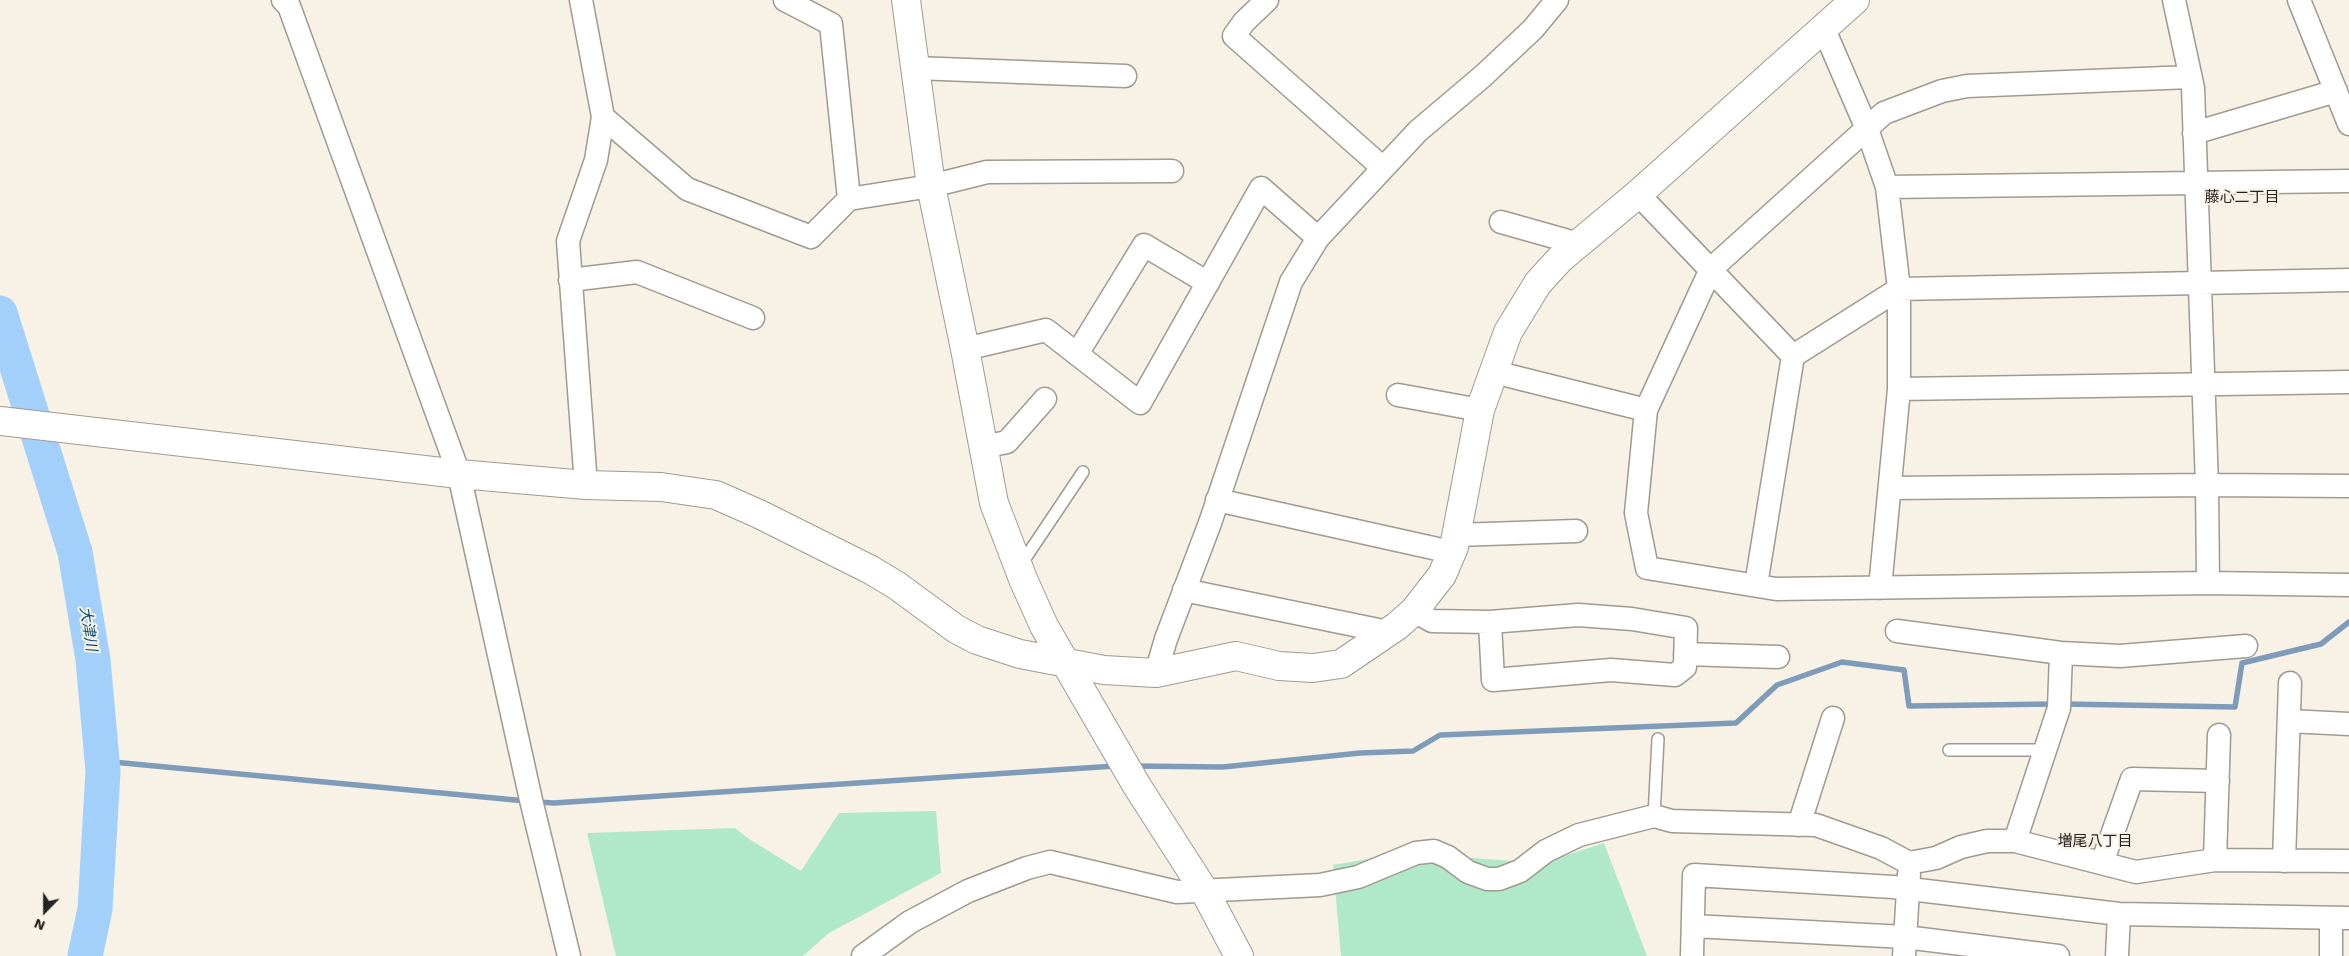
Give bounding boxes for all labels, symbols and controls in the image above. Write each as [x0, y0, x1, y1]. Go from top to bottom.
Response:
district label: 藤心二丁目 [2205, 189, 2279, 207]
water label: 大津川 [76, 605, 100, 653]
district label: 増尾八丁目 [2058, 833, 2132, 851]
north arrow [20, 886, 70, 936]
text: N [32, 916, 47, 934]

